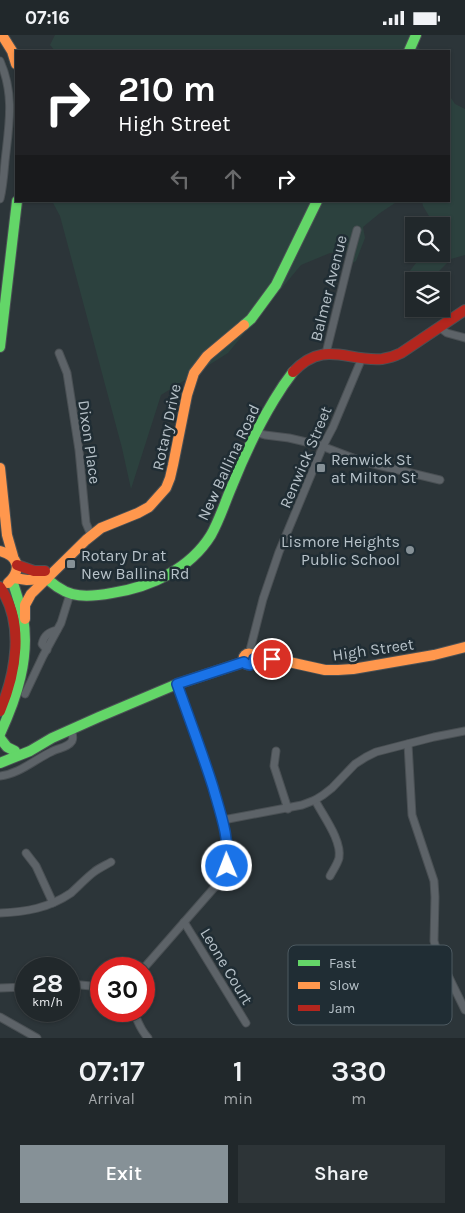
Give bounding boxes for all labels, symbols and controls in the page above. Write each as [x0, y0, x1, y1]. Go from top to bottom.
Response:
text: 07:16 [25, 7, 70, 29]
text: 210 m [118, 69, 216, 110]
icon: right [35, 70, 100, 135]
text: High Street [118, 111, 231, 137]
icon: left [166, 165, 194, 193]
icon: ahead [219, 165, 247, 193]
icon: right [272, 165, 300, 193]
map controls [405, 217, 450, 317]
button: search [405, 217, 450, 262]
street label: Balmer Avenue [306, 233, 351, 343]
button: layers [405, 272, 450, 317]
street label: Rotary Drive [148, 382, 185, 472]
street label: Dixon Place [74, 399, 105, 485]
street label: New Ballina Road [193, 401, 264, 523]
street label: Renwick Street [275, 403, 336, 511]
place label: Renwick St at Milton St [331, 450, 416, 487]
marker: Renwick St at Milton St [315, 462, 327, 474]
place label: Lismore Heights Public School [281, 532, 400, 569]
marker: Lismore Heights Public School [404, 544, 416, 556]
place label: Rotary Dr at New Ballina Rd [81, 546, 190, 583]
marker: Rotary Dr at New Ballina Rd [65, 558, 77, 570]
street label: High Street [331, 634, 415, 665]
pin [251, 638, 293, 680]
icon: arrive [258, 645, 286, 673]
position arrow [200, 839, 252, 891]
street label: Leone Court [196, 924, 257, 1008]
legend [288, 945, 452, 1025]
text: Fast [329, 955, 356, 972]
speed limit sign: 30 [90, 957, 155, 1022]
text: 28 [32, 969, 63, 998]
text: Slow [329, 977, 359, 994]
text: km/h [32, 995, 63, 1009]
text: Jam [329, 1000, 355, 1017]
text: 07:17 [78, 1053, 145, 1089]
text: 1 [233, 1053, 243, 1089]
text: 330 [331, 1053, 387, 1089]
text: Arrival [88, 1089, 135, 1108]
text: min [223, 1089, 253, 1108]
text: m [351, 1089, 366, 1108]
button: Exit [20, 1145, 228, 1203]
button: Share [238, 1145, 445, 1203]

